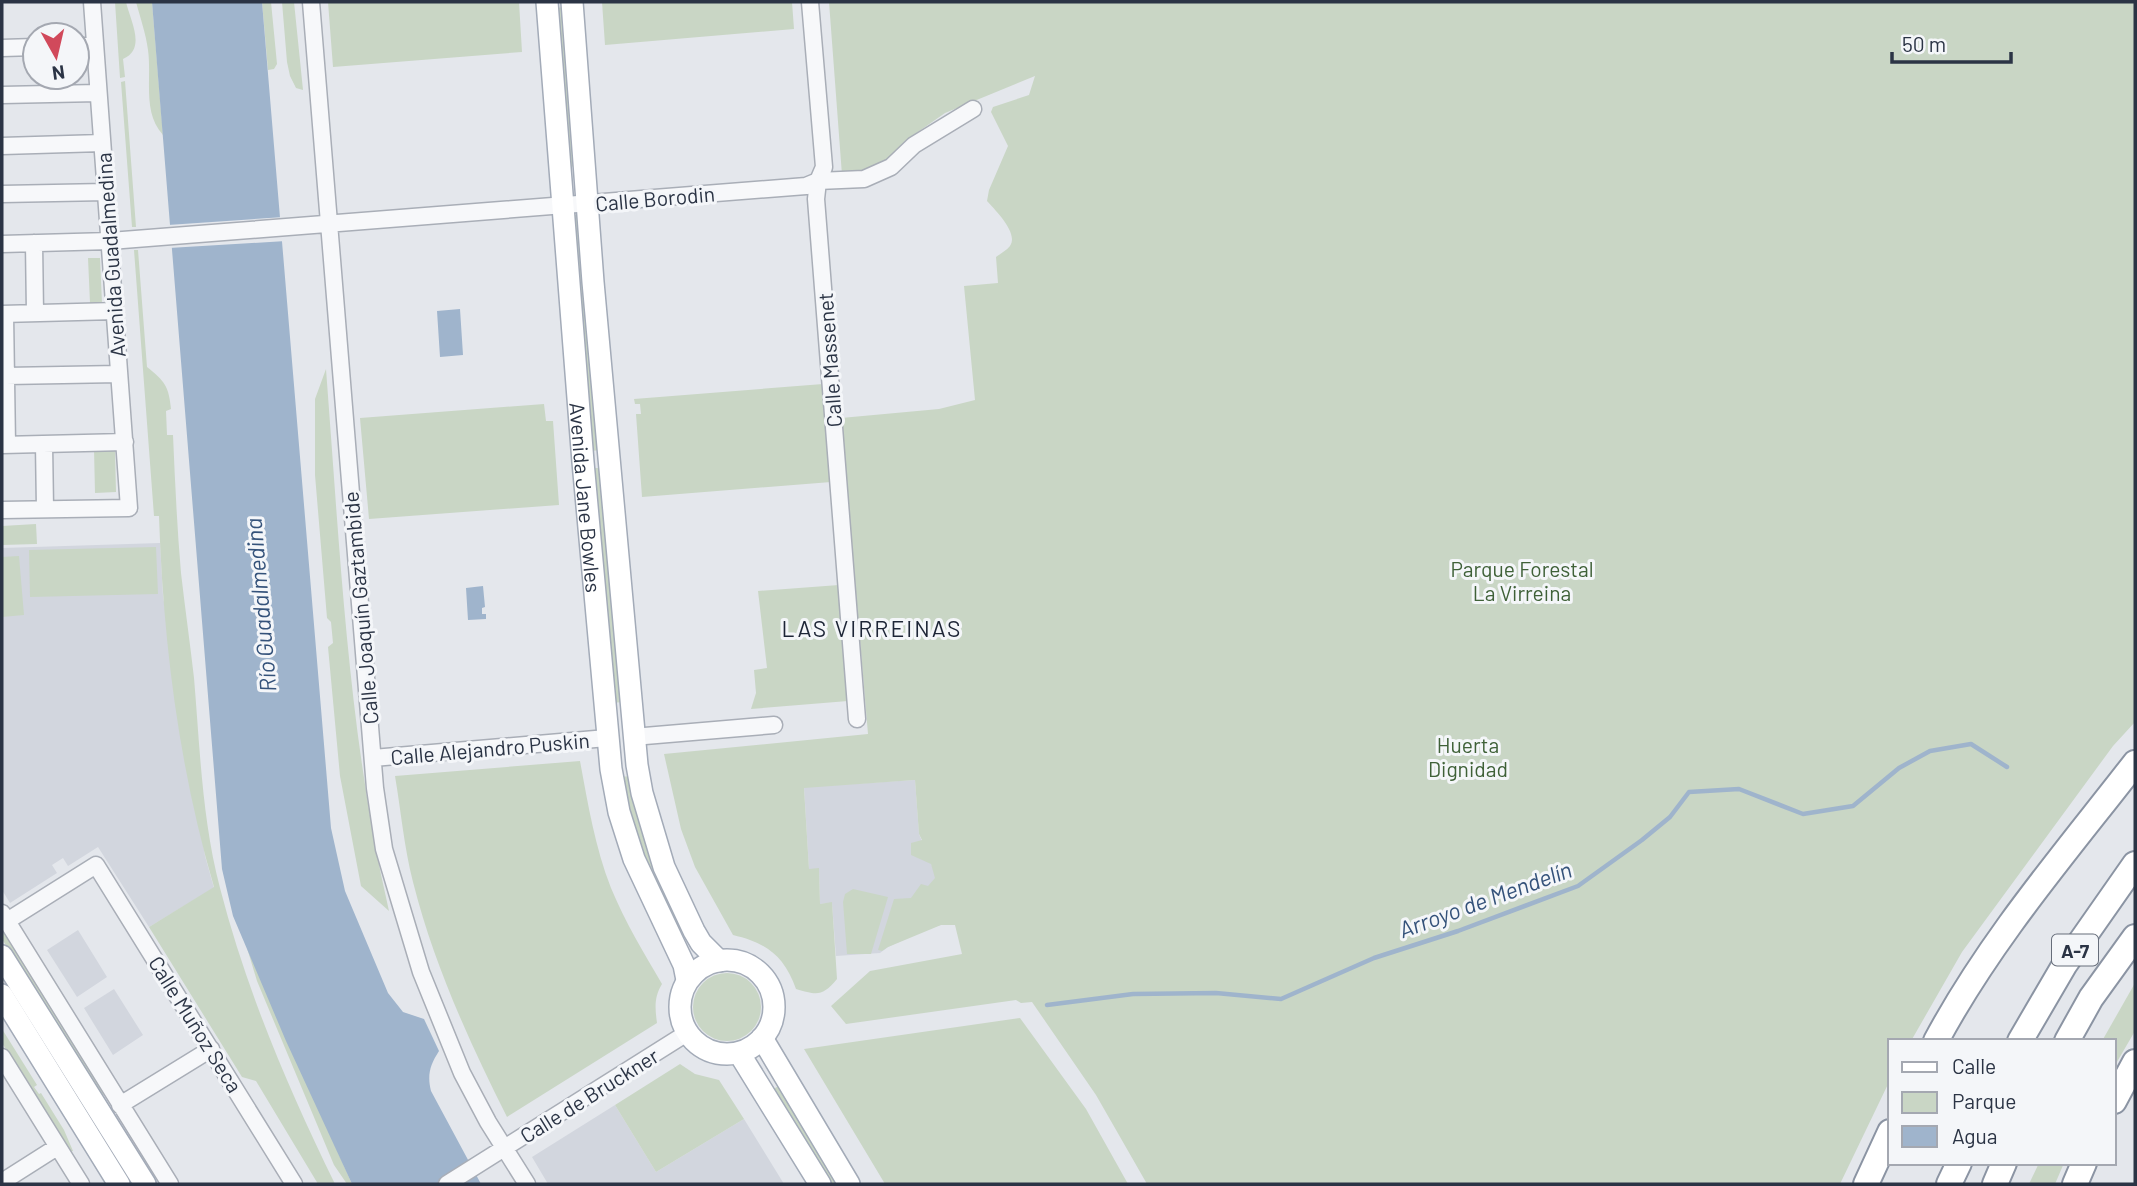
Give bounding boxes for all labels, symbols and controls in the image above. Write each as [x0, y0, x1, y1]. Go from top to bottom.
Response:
north arrow [21, 21, 91, 91]
scale bar [1892, 21, 2011, 65]
text: 50 m [1902, 31, 1946, 56]
text: N [51, 61, 66, 86]
street label: Avenida Guadalmedina [90, 152, 130, 358]
street label: Calle Borodin [594, 180, 716, 216]
street label: Calle Massenet [812, 292, 846, 428]
street label: Avenida Jane Bowles [566, 401, 607, 594]
street label: Calle Joaquín Gaztambide [337, 491, 383, 725]
water label: Río Guadalmedina [238, 517, 282, 693]
park label: Parque Forestal La Virreina [1450, 556, 1594, 605]
district label: LAS VIRREINAS [782, 614, 962, 642]
street label: Calle Alejandro Puskin [389, 727, 591, 769]
park label: Huerta Dignidad [1428, 732, 1508, 781]
water label: Arroyo de Mendelín [1395, 855, 1575, 943]
road number: A-7 [2052, 934, 2098, 966]
street label: Calle Muñoz Seca [144, 951, 248, 1097]
legend [1888, 1039, 2116, 1165]
street label: Calle de Bruckner [515, 1042, 663, 1148]
text: Calle [1952, 1053, 1996, 1078]
text: Parque [1952, 1088, 2017, 1113]
text: Agua [1952, 1123, 1998, 1148]

